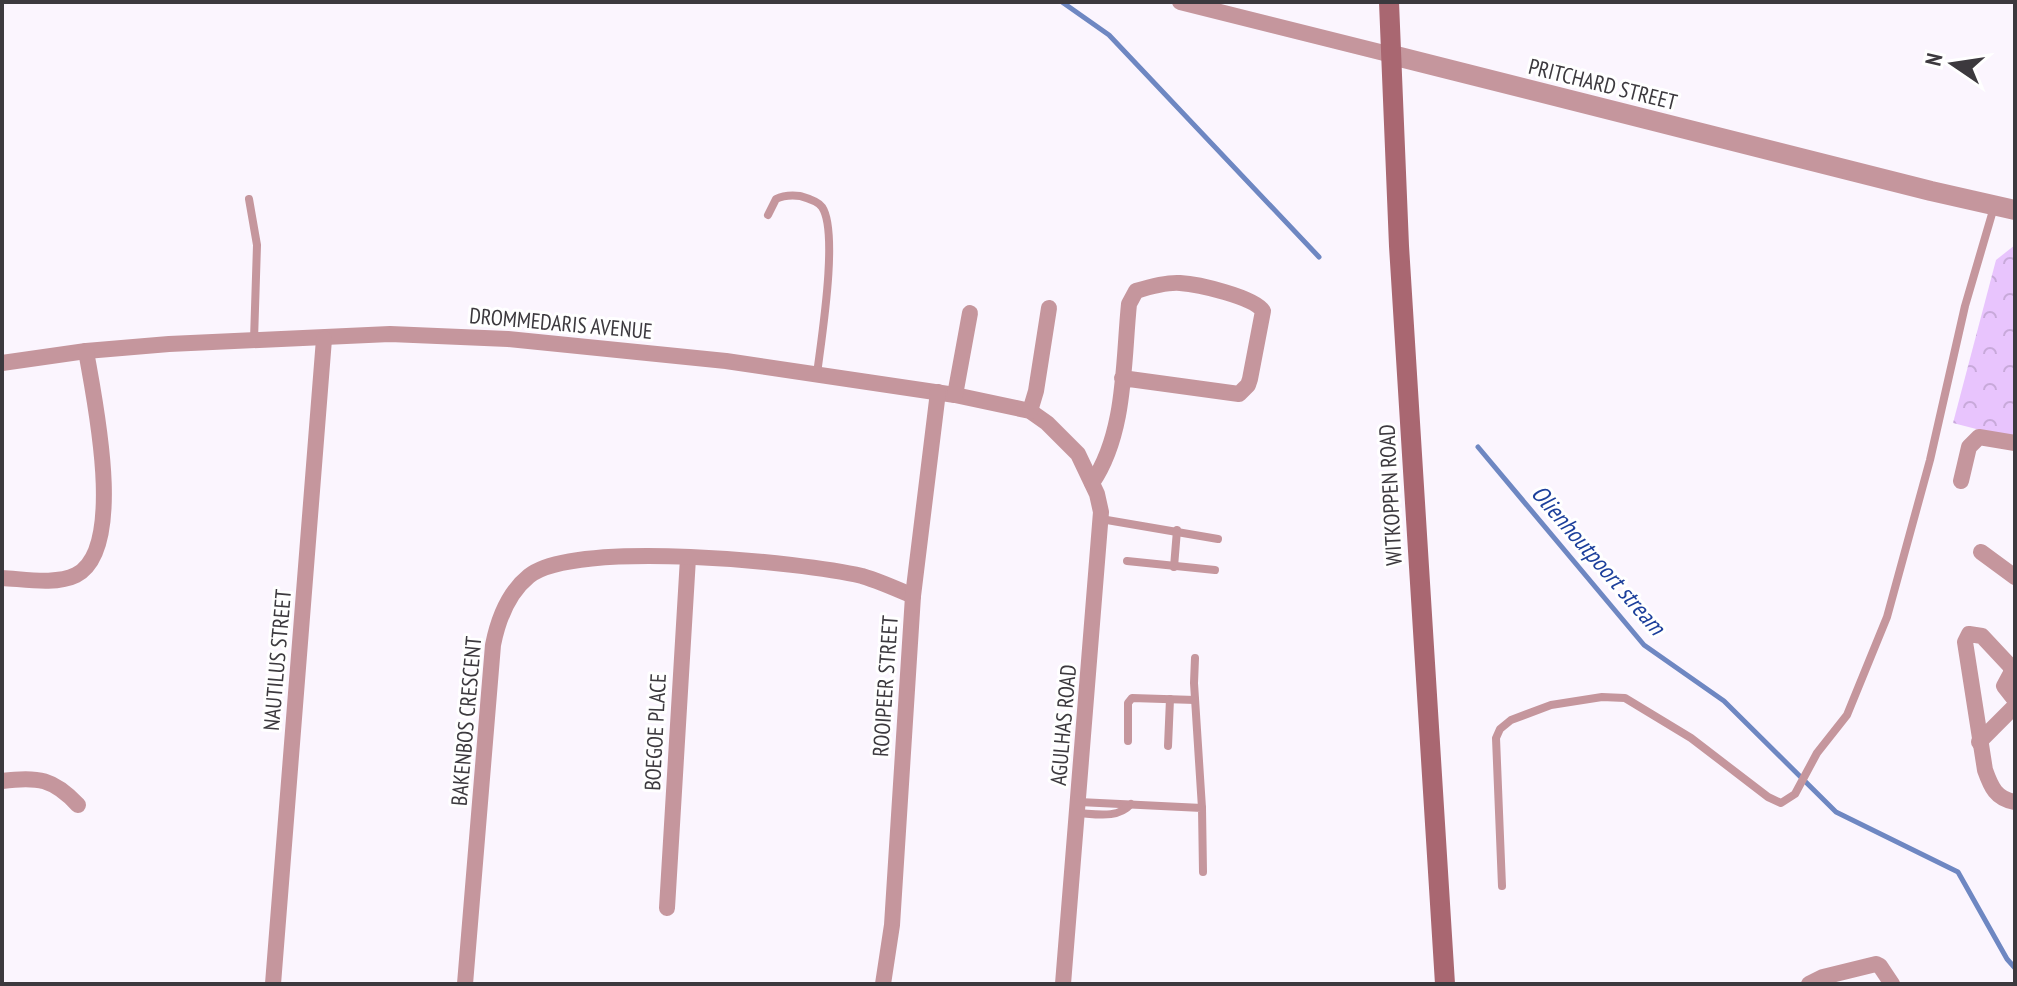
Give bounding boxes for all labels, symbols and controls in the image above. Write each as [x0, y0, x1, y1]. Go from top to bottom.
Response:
north arrow [1913, 24, 1993, 104]
text: N [1919, 51, 1948, 68]
street label: PRITCHARD STREET [1526, 52, 1680, 116]
street label: DROMMEDARIS AVENUE [468, 301, 654, 345]
street label: WITKOPPEN ROAD [1372, 424, 1408, 566]
water label: Olienhoutpoort stream [1525, 478, 1673, 642]
street label: NAUTILUS STREET [257, 588, 297, 732]
street label: ROOIPEER STREET [866, 614, 904, 758]
street label: BAKENBOS CRESCENT [445, 635, 487, 807]
street label: AGULHAS ROAD [1044, 663, 1082, 787]
street label: BOEGOE PLACE [638, 673, 672, 791]

